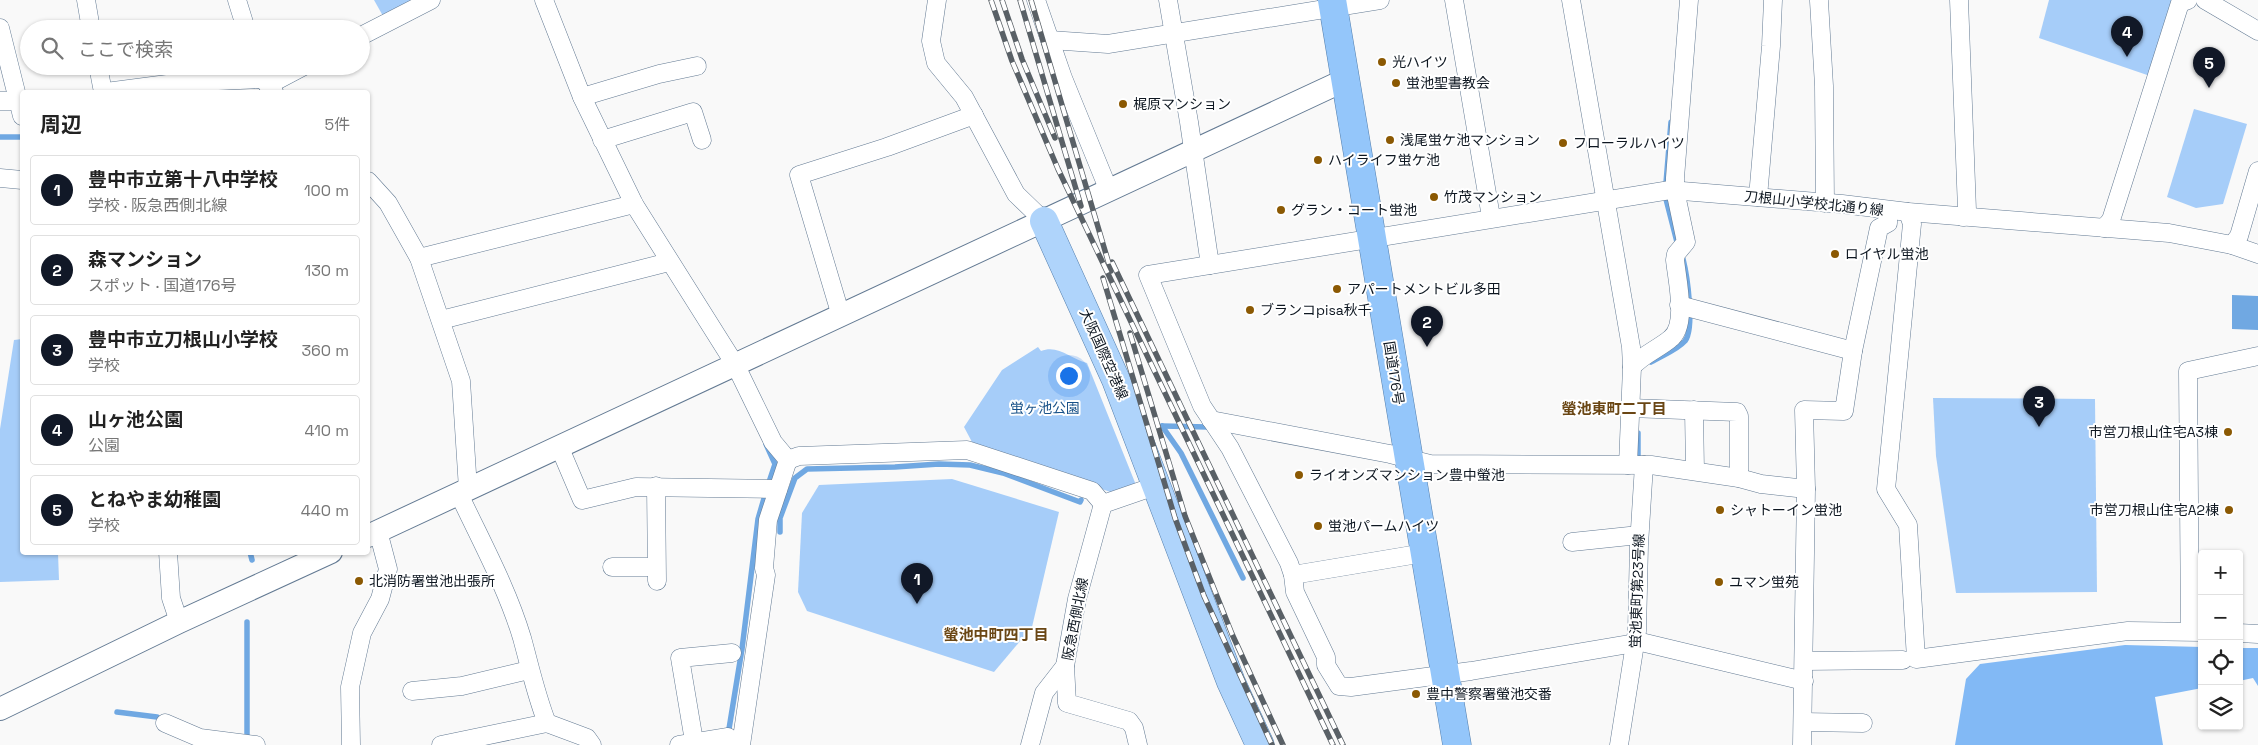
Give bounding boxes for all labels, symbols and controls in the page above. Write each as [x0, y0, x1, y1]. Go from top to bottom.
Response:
pin: 4 [2111, 16, 2143, 57]
search box [20, 20, 370, 75]
icon: search [38, 34, 66, 62]
text: ここで検索 [78, 37, 173, 62]
pin: 5 [2193, 47, 2225, 88]
place label: 光ハイツ [1392, 53, 1448, 71]
marker: 光ハイツ [1376, 56, 1388, 68]
place label: 蛍池聖書教会 [1406, 74, 1490, 92]
marker: 蛍池聖書教会 [1390, 77, 1402, 89]
place label: 梶原マンション [1133, 95, 1231, 113]
marker: 梶原マンション [1117, 98, 1129, 110]
text: 周辺 [40, 111, 82, 138]
text: 5件 [324, 114, 350, 135]
place label: 浅尾蛍ケ池マンション [1400, 131, 1540, 149]
marker: 浅尾蛍ケ池マンション [1384, 134, 1396, 146]
place label: フローラルハイツ [1573, 134, 1685, 152]
marker: フローラルハイツ [1557, 137, 1569, 149]
place label: ハイライフ蛍ケ池 [1328, 151, 1440, 169]
marker: ハイライフ蛍ケ池 [1312, 154, 1324, 166]
text: 豊中市立第十八中学校 [88, 167, 278, 192]
text: 1 [53, 180, 61, 201]
text: 100 m [304, 180, 349, 201]
street label: 刀根山小学校北通り線 [1743, 187, 1885, 219]
place label: 竹茂マンション [1444, 188, 1542, 206]
marker: 竹茂マンション [1428, 191, 1440, 203]
text: 学校 · 阪急西側北線 [88, 195, 227, 216]
place label: グラン・コート蛍池 [1291, 201, 1417, 219]
marker: グラン・コート蛍池 [1275, 204, 1287, 216]
place label: ロイヤル蛍池 [1845, 245, 1929, 263]
text: 森マンション [88, 247, 202, 272]
marker: ロイヤル蛍池 [1829, 248, 1841, 260]
text: 2 [52, 260, 62, 281]
text: 130 m [305, 260, 349, 281]
text: スポット · 国道176号 [88, 275, 237, 296]
place label: アパートメントビル多田 [1347, 280, 1501, 298]
marker: アパートメントビル多田 [1331, 283, 1343, 295]
place label: ブランコpisa秋千 [1260, 301, 1372, 319]
marker: ブランコpisa秋千 [1244, 304, 1256, 316]
street label: 大阪国際空港線 [1076, 306, 1132, 402]
pin: 2 [1411, 306, 1443, 347]
text: 豊中市立刀根山小学校 [88, 327, 278, 352]
text: 3 [52, 340, 62, 361]
text: 360 m [301, 340, 349, 361]
street label: 国道176号 [1380, 340, 1408, 406]
text: 学校 [88, 355, 120, 376]
your location [1056, 363, 1082, 389]
pin: 3 [2023, 386, 2055, 427]
park label: 蛍ヶ池公園 [1010, 399, 1080, 417]
district label: 螢池東町二丁目 [1561, 399, 1667, 418]
text: 山ヶ池公園 [88, 407, 183, 432]
text: 4 [52, 420, 62, 441]
text: 410 m [305, 420, 349, 441]
place label: 市営刀根山住宅A3棟 [2089, 423, 2218, 441]
marker: 市営刀根山住宅A3棟 [2222, 426, 2234, 438]
text: 公園 [88, 435, 120, 456]
place label: ライオンズマンション豊中螢池 [1309, 466, 1505, 484]
marker: ライオンズマンション豊中螢池 [1293, 469, 1305, 481]
text: とねやま幼稚園 [88, 487, 221, 512]
text: 5 [52, 500, 62, 521]
text: 440 m [301, 500, 349, 521]
place label: シャトーイン蛍池 [1730, 501, 1842, 519]
place label: 市営刀根山住宅A2棟 [2090, 501, 2219, 519]
marker: シャトーイン蛍池 [1714, 504, 1726, 516]
marker: 市営刀根山住宅A2棟 [2223, 504, 2235, 516]
text: 学校 [88, 515, 120, 536]
place label: 蛍池パームハイツ [1328, 517, 1439, 535]
marker: 蛍池パームハイツ [1312, 520, 1324, 532]
street label: 蛍池東町第23号線 [1626, 533, 1648, 649]
map controls [2198, 550, 2243, 730]
button: + [2198, 550, 2243, 595]
pin: 1 [901, 563, 933, 604]
place label: 北消防署蛍池出張所 [369, 572, 495, 590]
place label: ユマン蛍苑 [1729, 573, 1799, 591]
marker: 北消防署蛍池出張所 [353, 575, 365, 587]
street label: 阪急西側北線 [1058, 576, 1092, 662]
marker: ユマン蛍苑 [1713, 576, 1725, 588]
button: − [2198, 595, 2243, 640]
district label: 螢池中町四丁目 [943, 625, 1049, 644]
button: locate [2198, 640, 2243, 685]
place label: 豊中警察署螢池交番 [1426, 685, 1552, 703]
button: layers [2198, 685, 2243, 730]
marker: 豊中警察署螢池交番 [1410, 688, 1422, 700]

